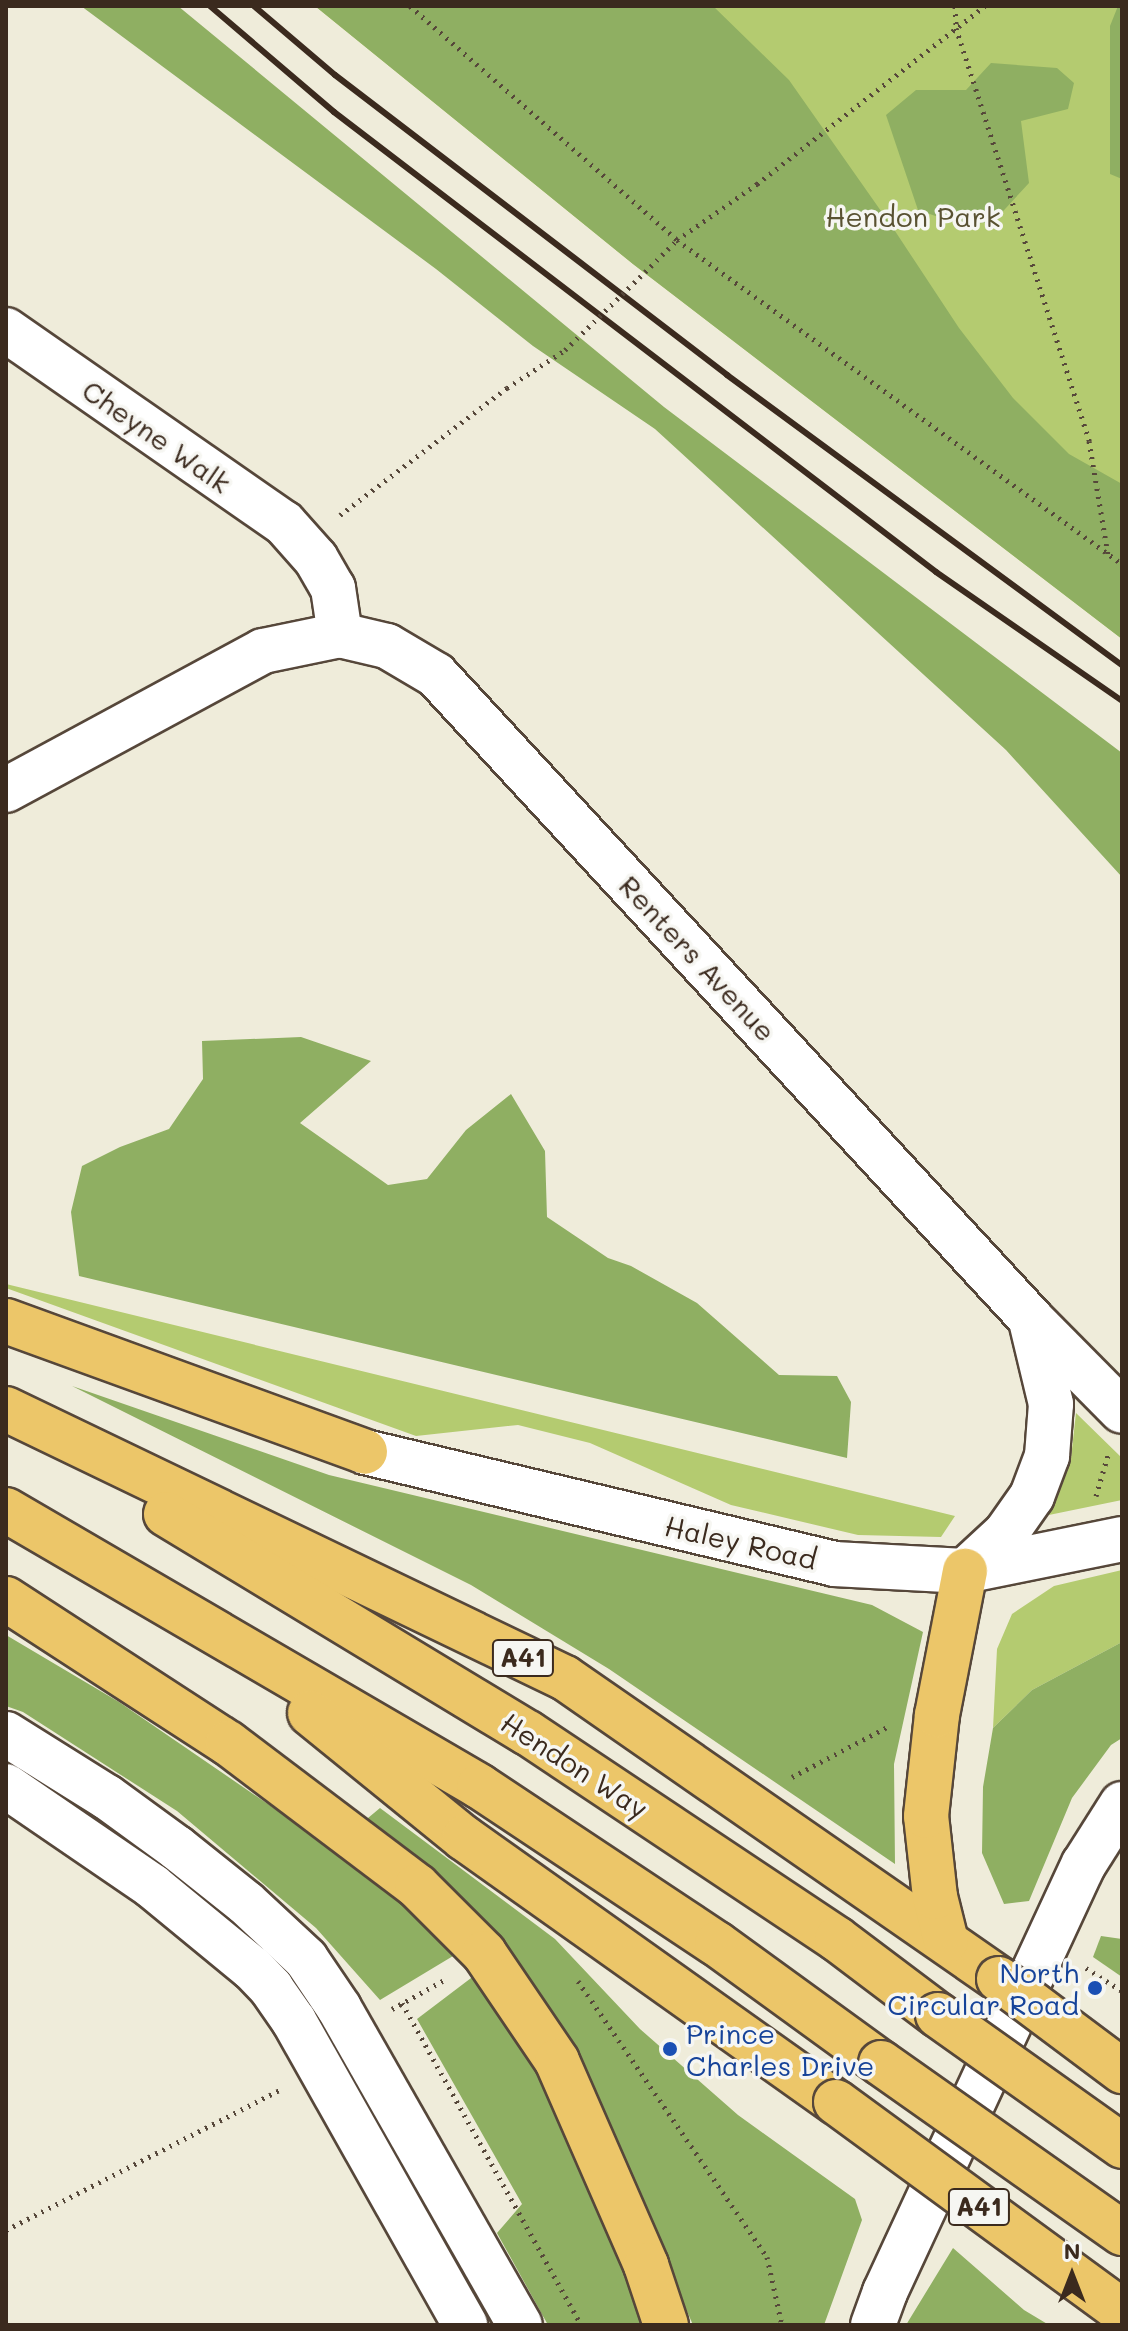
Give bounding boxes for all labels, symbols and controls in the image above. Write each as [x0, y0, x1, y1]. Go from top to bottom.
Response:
park label: Hendon Park [825, 199, 1001, 233]
street label: Cheyne Walk [76, 372, 238, 500]
street label: Renters Avenue [613, 868, 783, 1048]
street label: Haley Road [662, 1508, 820, 1576]
road number: A41 [491, 1636, 555, 1680]
street label: Hendon Way [495, 1705, 655, 1825]
place label: North Circular Road [887, 1955, 1079, 2021]
marker: North Circular Road [1086, 1979, 1104, 1997]
place label: Prince Charles Drive [686, 2016, 874, 2082]
marker: Prince Charles Drive [661, 2040, 679, 2058]
road number: A41 [947, 2185, 1011, 2229]
north arrow [1032, 2235, 1112, 2315]
text: N [1064, 2236, 1080, 2265]

